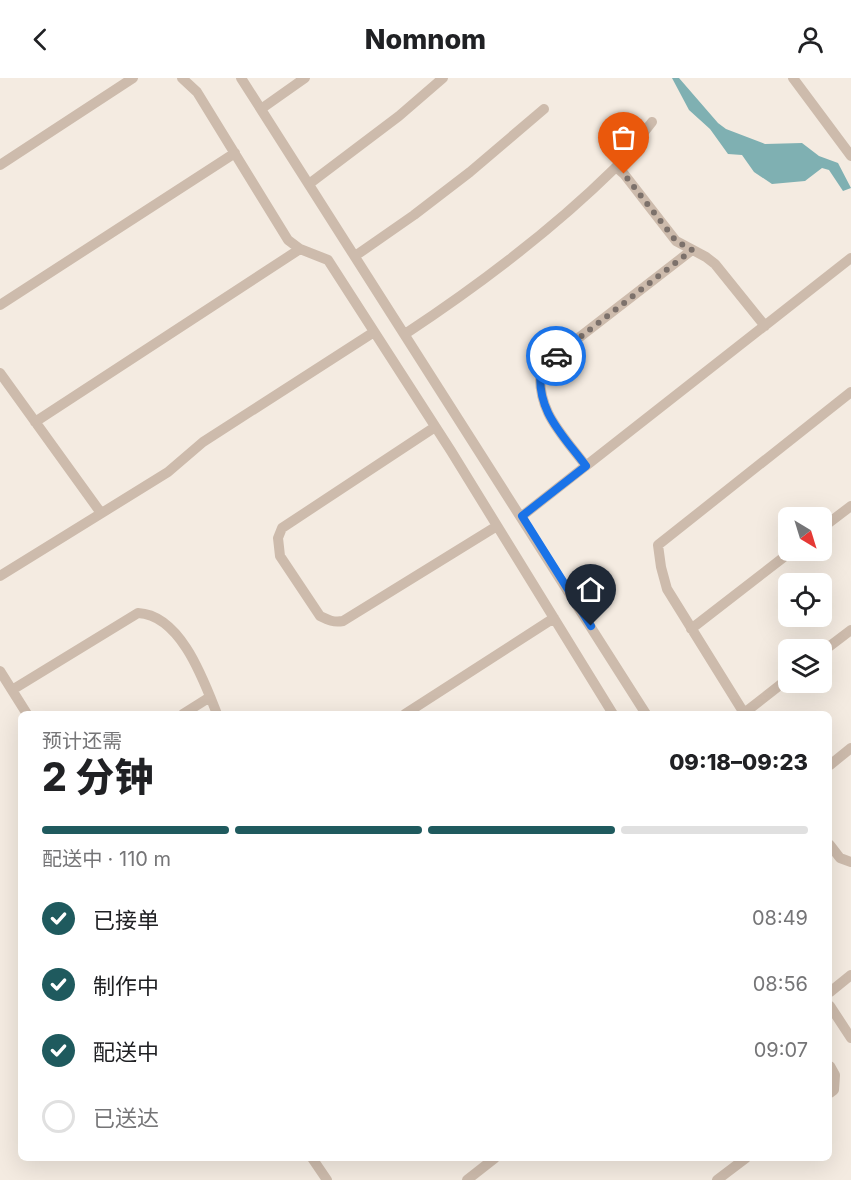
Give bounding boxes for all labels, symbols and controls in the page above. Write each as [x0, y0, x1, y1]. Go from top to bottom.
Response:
icon: back [24, 23, 57, 56]
text: Nomnom [365, 23, 486, 56]
icon: person [794, 23, 827, 56]
pin [598, 112, 649, 174]
icon: bag [607, 121, 640, 154]
courier [526, 326, 586, 386]
icon: car [540, 340, 573, 373]
north arrow [778, 507, 832, 561]
map controls [778, 507, 832, 693]
pin [565, 564, 616, 626]
icon: home [574, 573, 607, 606]
button: locate [778, 573, 832, 627]
button: layers [778, 639, 832, 693]
text: 预计还需 [42, 729, 122, 753]
text: 09:18–09:23 [669, 749, 808, 775]
text: 2 分钟 [42, 753, 153, 800]
text: 配送中 · 110 m [42, 847, 171, 871]
icon: check [42, 902, 75, 935]
text: 08:49 [752, 906, 808, 930]
text: 已接单 [93, 907, 159, 933]
icon: check [42, 968, 75, 1001]
text: 08:56 [753, 972, 808, 996]
text: 制作中 [93, 973, 159, 999]
icon: check [42, 1034, 75, 1067]
text: 09:07 [754, 1038, 808, 1062]
text: 配送中 [93, 1039, 159, 1065]
text: 已送达 [93, 1105, 159, 1131]

